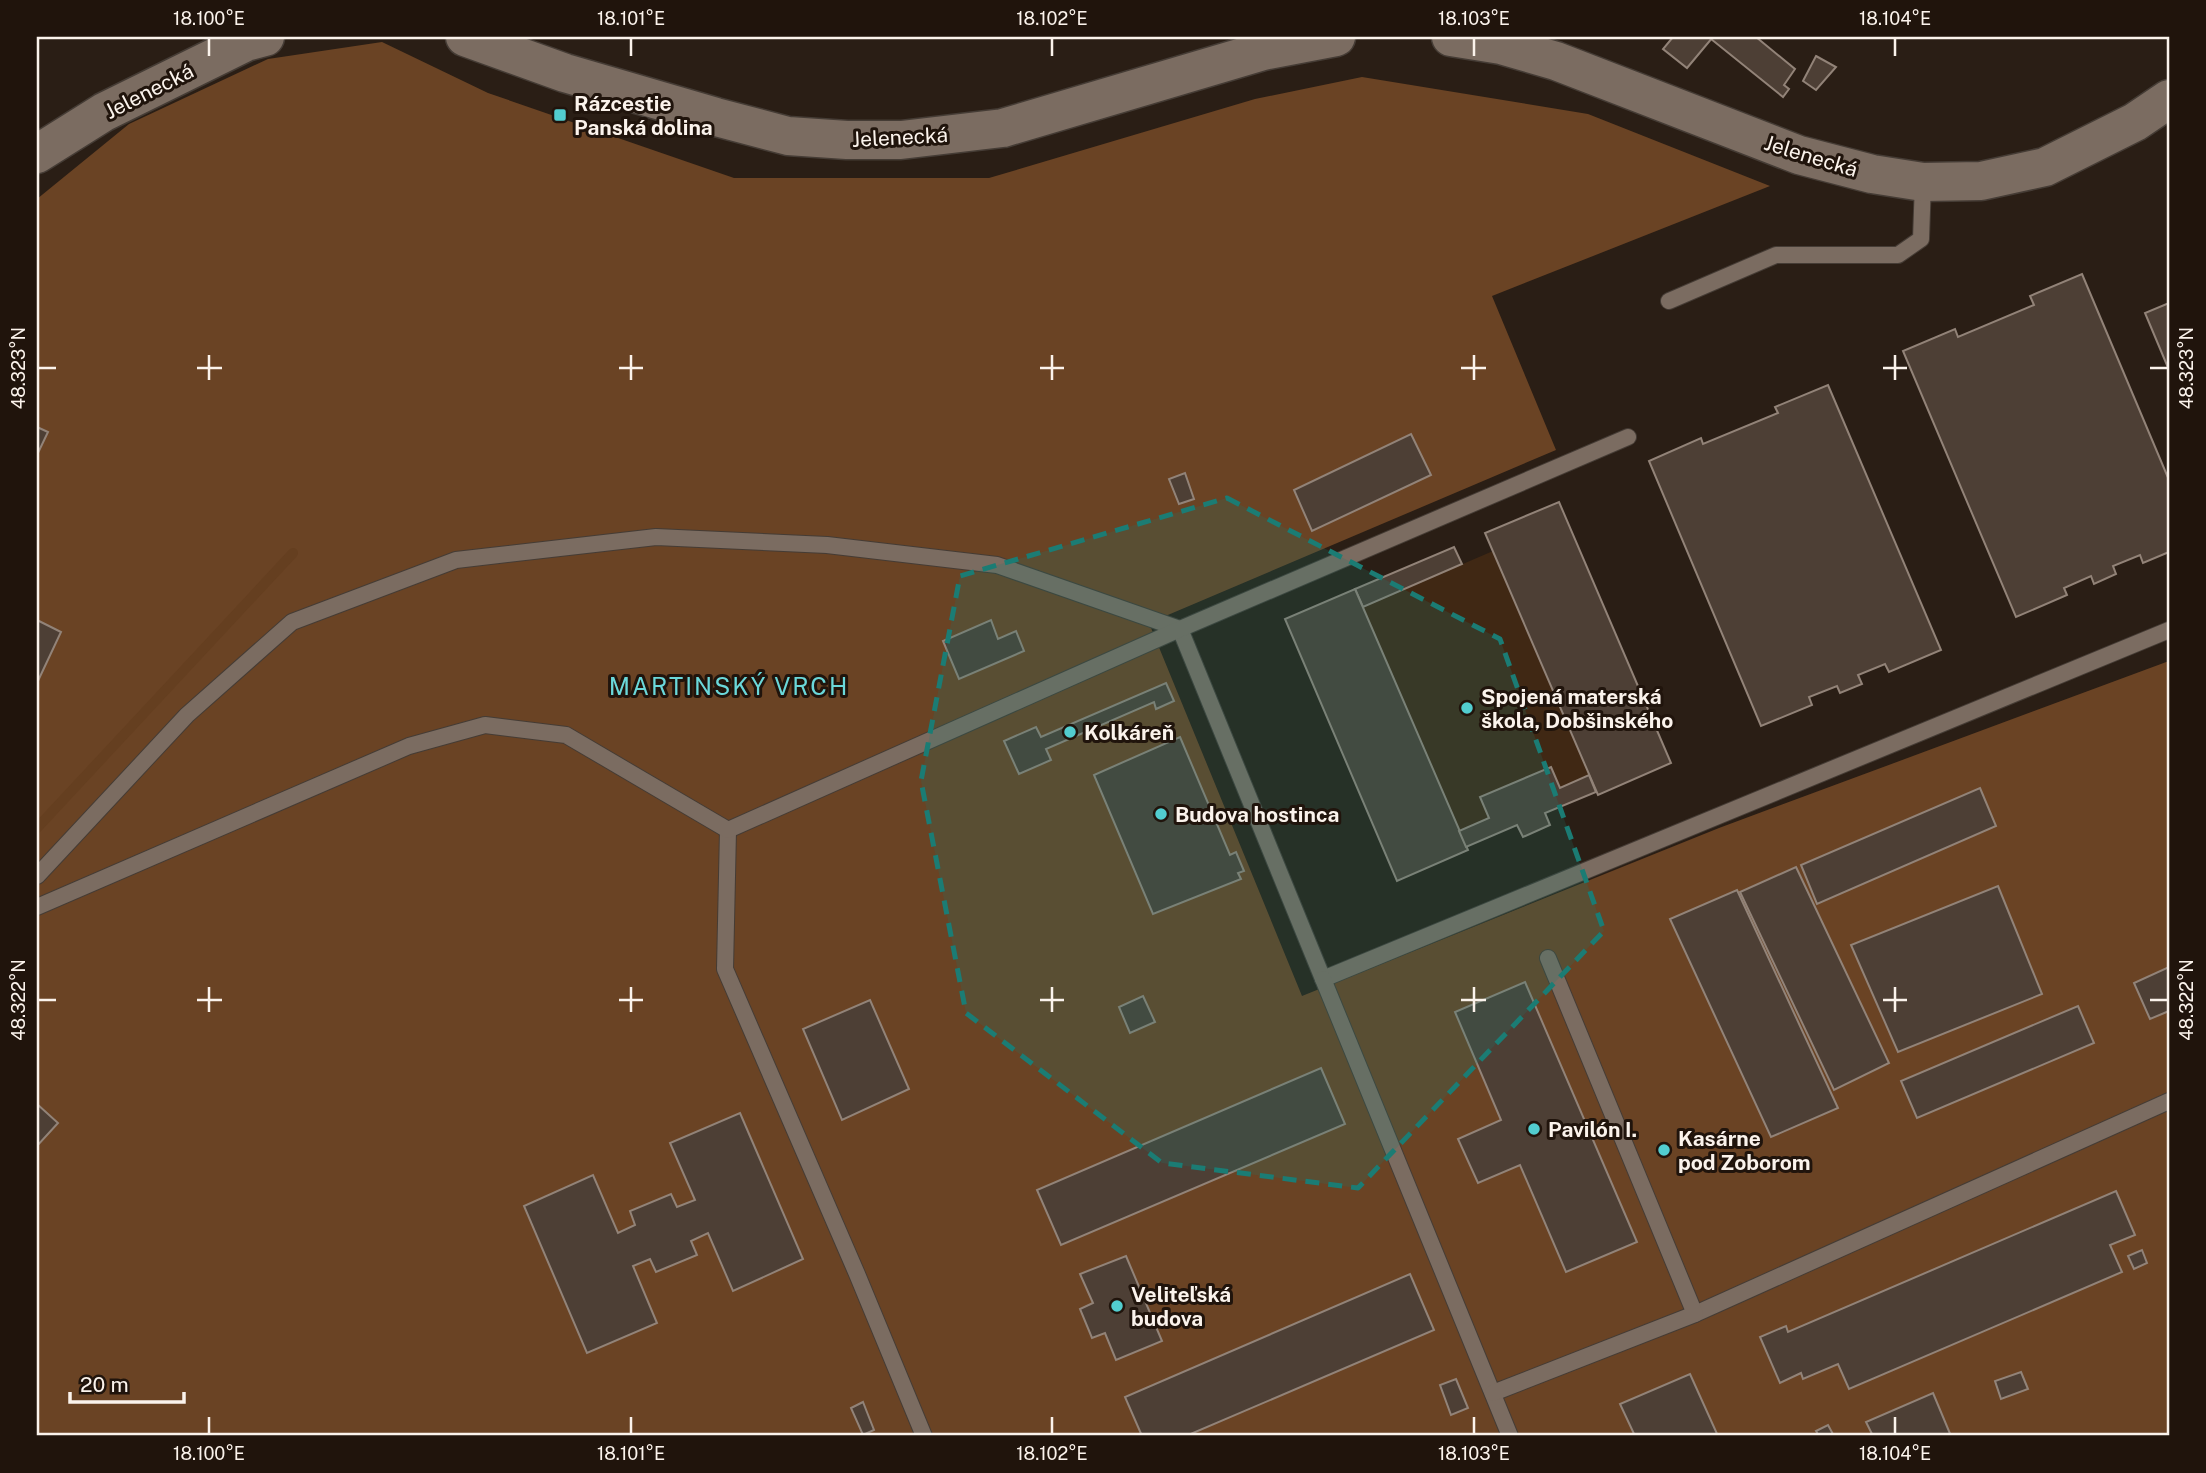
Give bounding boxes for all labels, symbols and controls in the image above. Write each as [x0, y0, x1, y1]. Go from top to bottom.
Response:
text: 18.100°E [173, 8, 245, 29]
text: 18.101°E [597, 8, 665, 29]
text: 18.102°E [1016, 8, 1088, 29]
text: 18.103°E [1438, 8, 1510, 29]
text: 18.104°E [1859, 8, 1931, 29]
street label: Jelenecká [100, 58, 198, 124]
place label: Rázcestie Panská dolina [574, 91, 713, 140]
marker: Rázcestie Panská dolina [552, 107, 568, 123]
street label: Jelenecká [851, 122, 949, 152]
street label: Jelenecká [1761, 130, 1861, 182]
text: 48.323°N [8, 327, 29, 409]
text: 48.323°N [2176, 327, 2197, 409]
district label: MARTINSKÝ VRCH [609, 672, 849, 700]
place label: Spojená materská škola, Dobšinského [1481, 684, 1673, 733]
marker: Spojená materská škola, Dobšinského [1459, 700, 1475, 716]
place label: Kolkáreň [1084, 720, 1174, 745]
marker: Kolkáreň [1062, 724, 1078, 740]
place label: Budova hostinca [1175, 802, 1339, 827]
marker: Budova hostinca [1153, 806, 1169, 822]
text: 48.322°N [8, 959, 29, 1041]
text: 48.322°N [2176, 959, 2197, 1041]
place label: Pavilón I. [1548, 1117, 1637, 1142]
marker: Pavilón I. [1526, 1121, 1542, 1137]
place label: Kasárne pod Zoborom [1678, 1126, 1811, 1175]
marker: Kasárne pod Zoborom [1656, 1142, 1672, 1158]
place label: Veliteľská budova [1131, 1282, 1231, 1331]
marker: Veliteľská budova [1109, 1298, 1125, 1314]
scale bar [70, 1361, 184, 1405]
text: 20 m [80, 1372, 129, 1397]
text: 18.100°E [173, 1443, 245, 1464]
text: 18.101°E [597, 1443, 665, 1464]
text: 18.102°E [1016, 1443, 1088, 1464]
text: 18.103°E [1438, 1443, 1510, 1464]
text: 18.104°E [1859, 1443, 1931, 1464]

